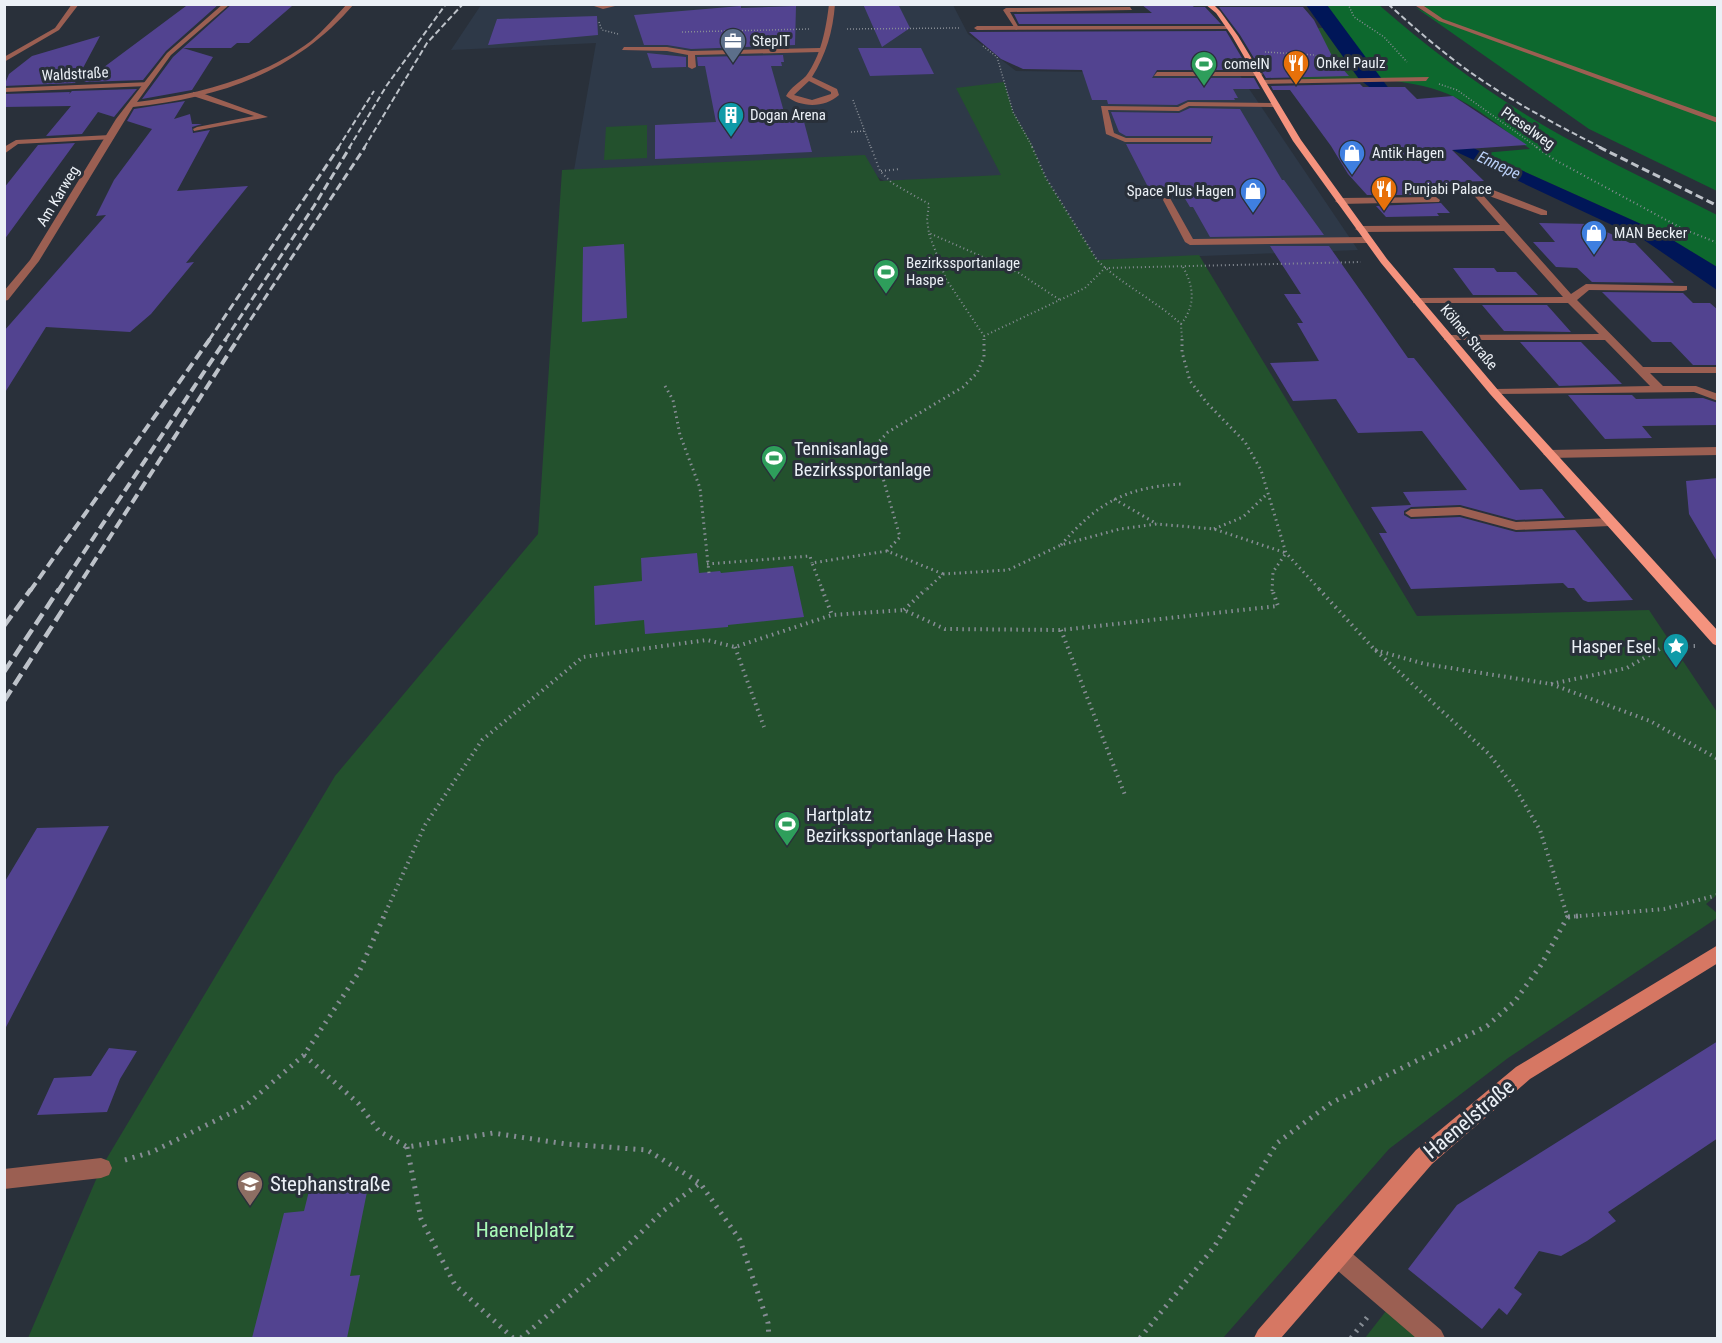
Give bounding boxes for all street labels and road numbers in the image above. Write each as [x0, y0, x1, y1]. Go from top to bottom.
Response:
street label: Waldstraße [41, 63, 109, 85]
street label: Preselweg [1498, 103, 1558, 153]
street label: Am Karweg [33, 162, 83, 230]
street label: Kölner Straße [1436, 301, 1502, 373]
street label: Haenelstraße [1419, 1074, 1519, 1164]

